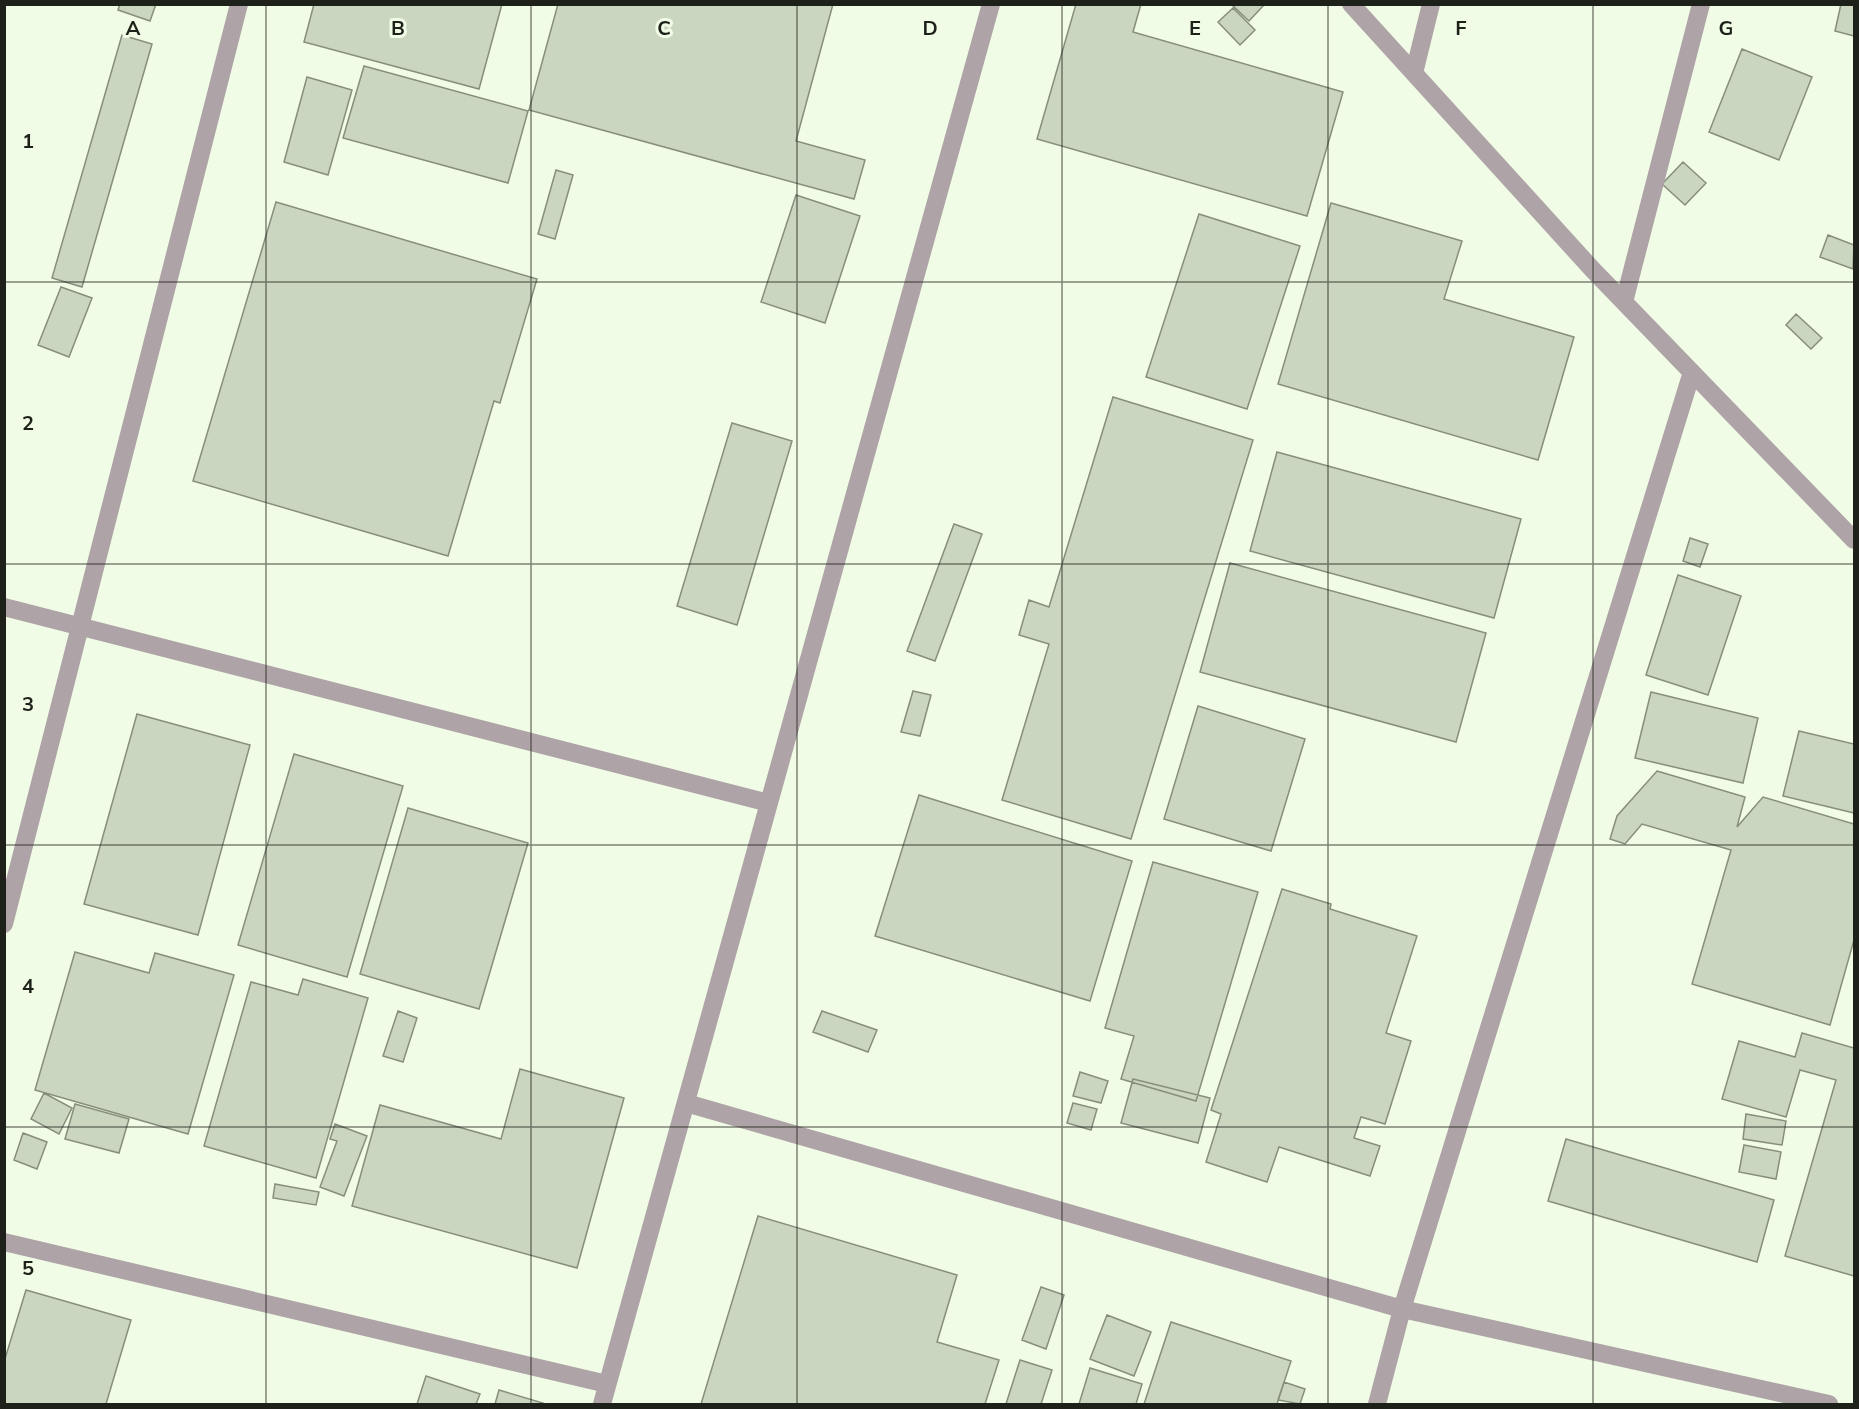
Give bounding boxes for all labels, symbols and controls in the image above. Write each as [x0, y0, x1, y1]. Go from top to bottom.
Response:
text: A [126, 15, 141, 40]
text: B [391, 15, 405, 40]
text: C [657, 15, 671, 40]
text: D [922, 15, 938, 40]
text: E [1189, 15, 1201, 40]
text: F [1455, 15, 1467, 40]
text: G [1719, 15, 1733, 40]
text: 1 [22, 128, 34, 153]
text: 2 [22, 410, 34, 435]
text: 3 [22, 691, 34, 716]
text: 4 [22, 973, 34, 998]
text: 5 [22, 1255, 34, 1280]

